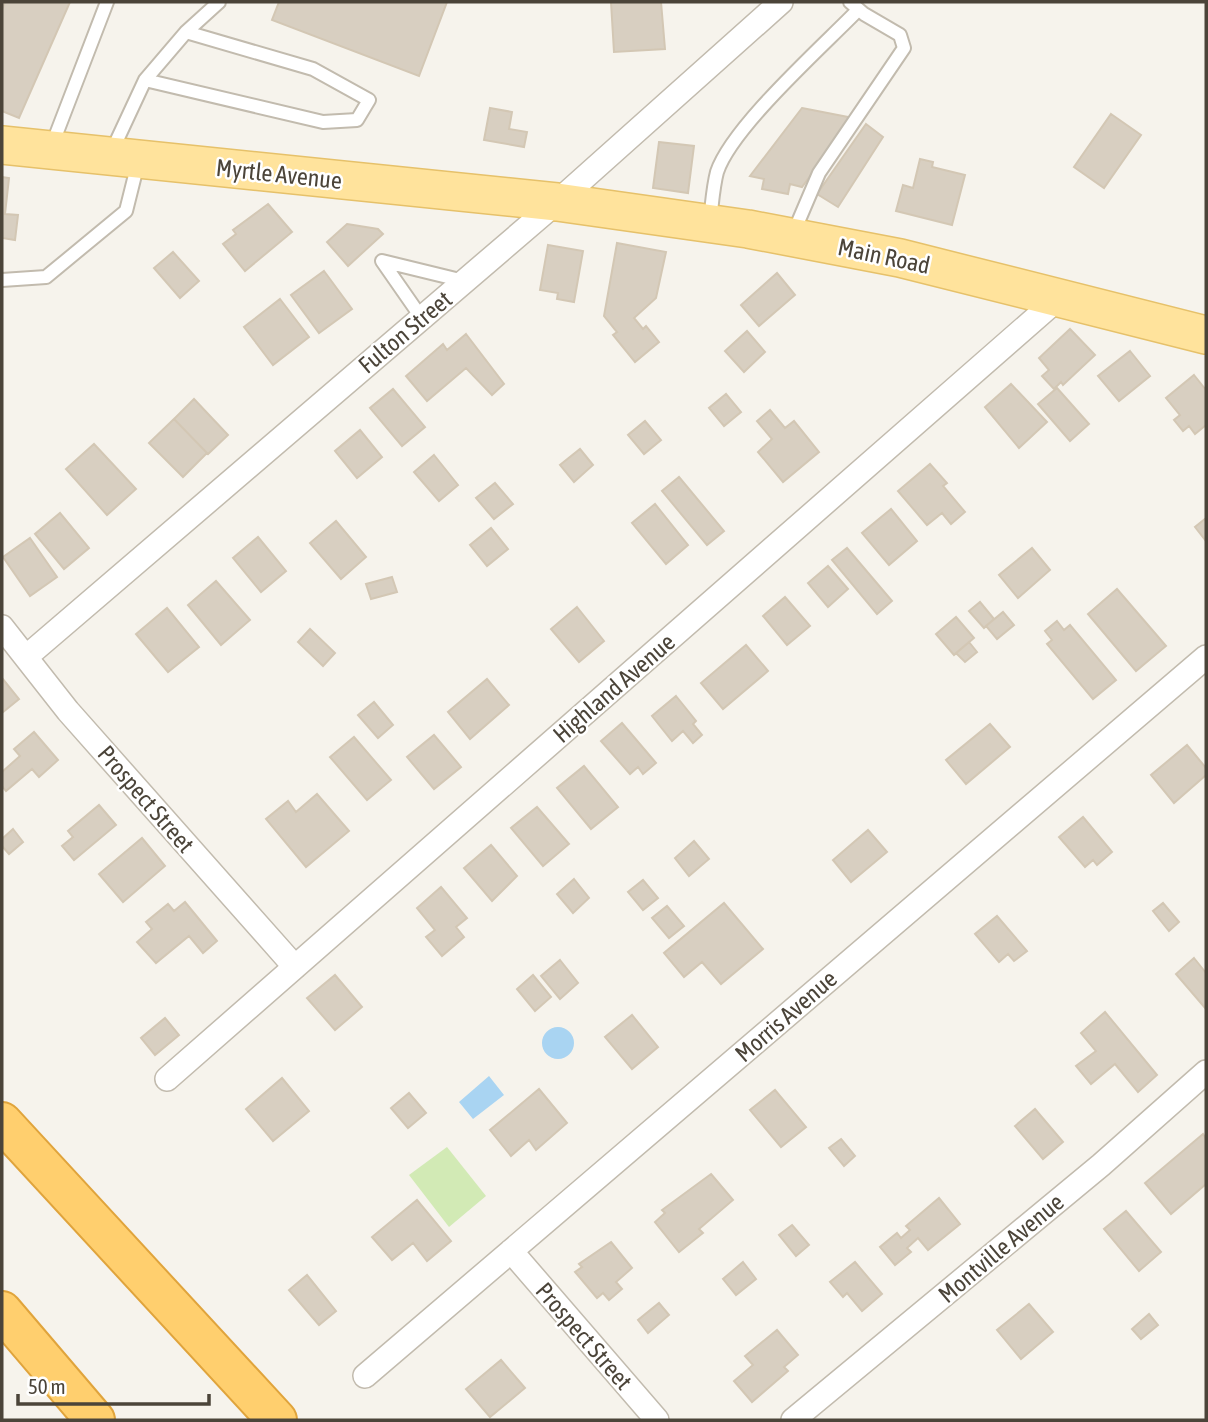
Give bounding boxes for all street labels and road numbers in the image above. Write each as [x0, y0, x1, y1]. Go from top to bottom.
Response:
street label: Myrtle Avenue [215, 154, 343, 194]
street label: Main Road [835, 233, 933, 279]
street label: Fulton Street [353, 285, 457, 379]
street label: Highland Avenue [548, 628, 680, 748]
street label: Prospect Street [92, 740, 200, 858]
street label: Morris Avenue [730, 965, 842, 1067]
street label: Montville Avenue [933, 1188, 1069, 1308]
street label: Prospect Street [530, 1277, 638, 1395]

